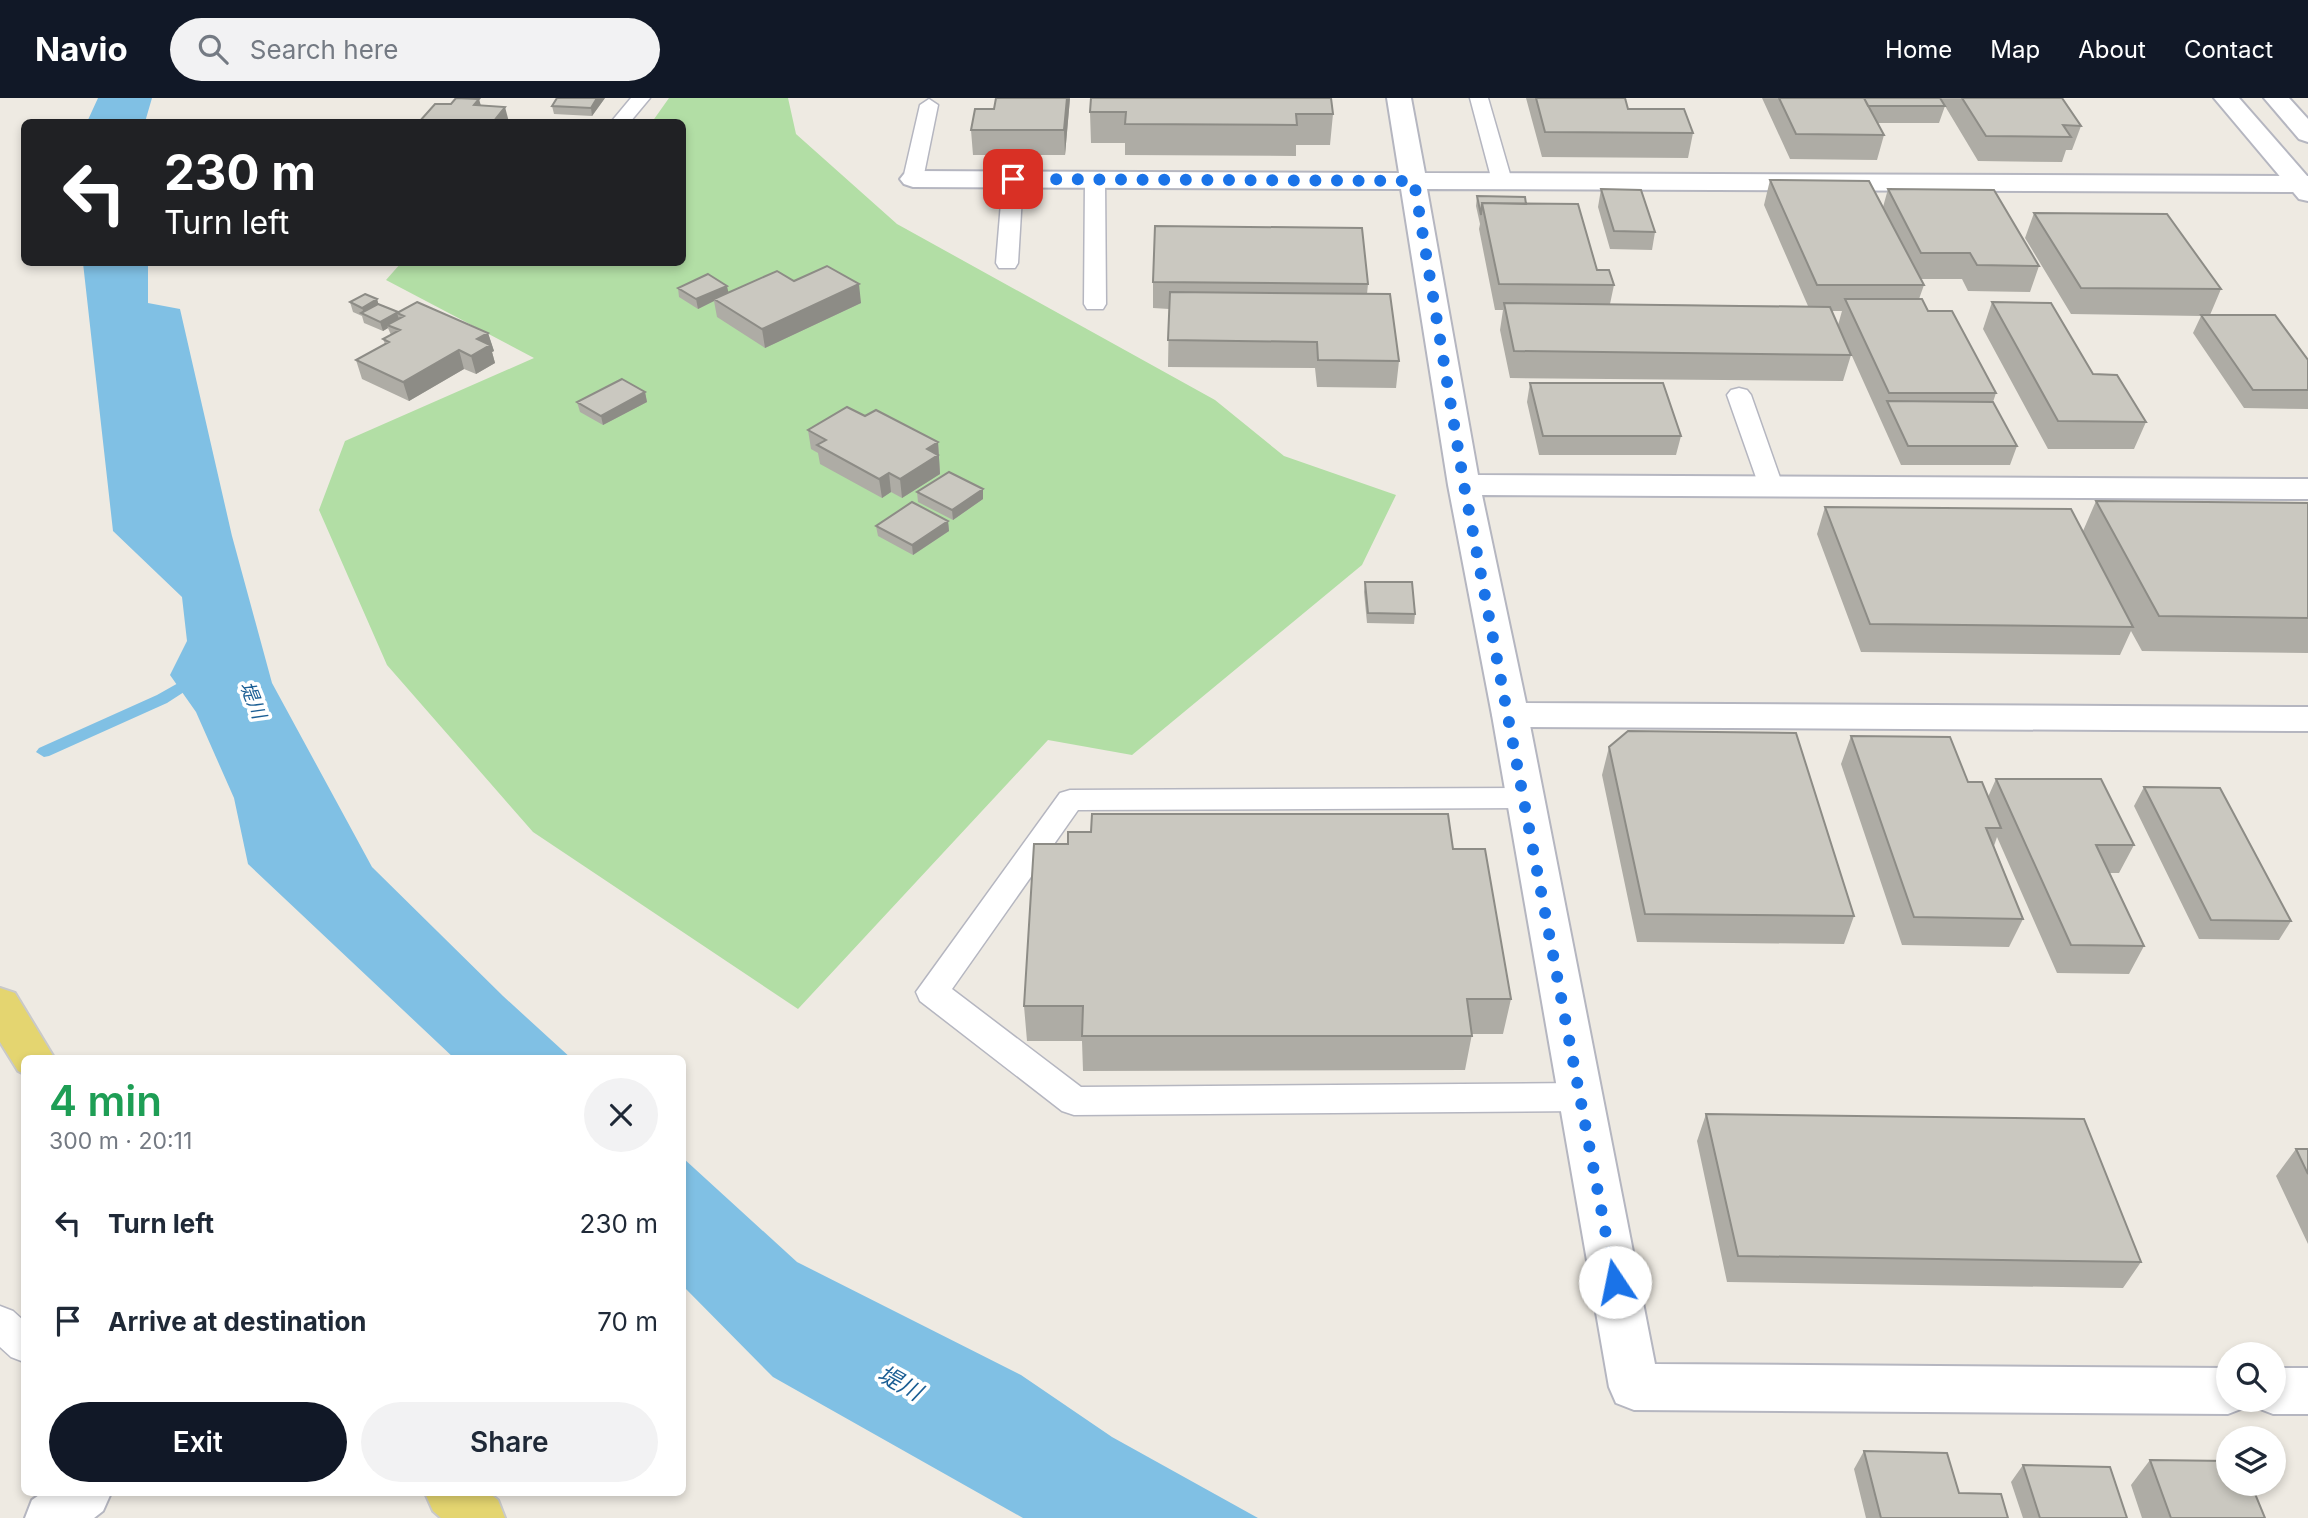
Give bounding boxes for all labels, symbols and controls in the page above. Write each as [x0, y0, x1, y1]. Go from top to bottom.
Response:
search box [170, 18, 660, 81]
text: Navio [35, 29, 128, 69]
icon: search [194, 30, 232, 68]
text: Search here [250, 34, 398, 65]
text: Home [1885, 35, 1952, 64]
text: Map [1990, 35, 2040, 64]
text: About [2078, 35, 2146, 64]
text: Contact [2184, 35, 2273, 64]
text: 230 m [164, 143, 316, 202]
icon: left [49, 147, 140, 238]
pin [983, 149, 1043, 209]
icon: arrive [994, 160, 1032, 198]
text: Turn left [164, 203, 289, 242]
water label: 堤川 [235, 678, 272, 724]
text: 4 min [49, 1075, 162, 1126]
button: close [584, 1078, 658, 1152]
text: 300 m · 20:11 [49, 1127, 192, 1155]
icon: left [49, 1204, 87, 1242]
text: Turn left [108, 1208, 214, 1239]
text: 230 m [580, 1208, 658, 1239]
position arrow [1578, 1245, 1652, 1319]
icon: arrive [49, 1302, 87, 1340]
text: Arrive at destination [108, 1306, 367, 1337]
text: 70 m [597, 1306, 658, 1337]
map controls [2216, 1342, 2286, 1496]
button: search [2216, 1342, 2286, 1412]
water label: 堤川 [873, 1360, 930, 1408]
button: Exit [49, 1402, 347, 1482]
button: Share [361, 1402, 658, 1482]
button: layers [2216, 1426, 2286, 1496]

